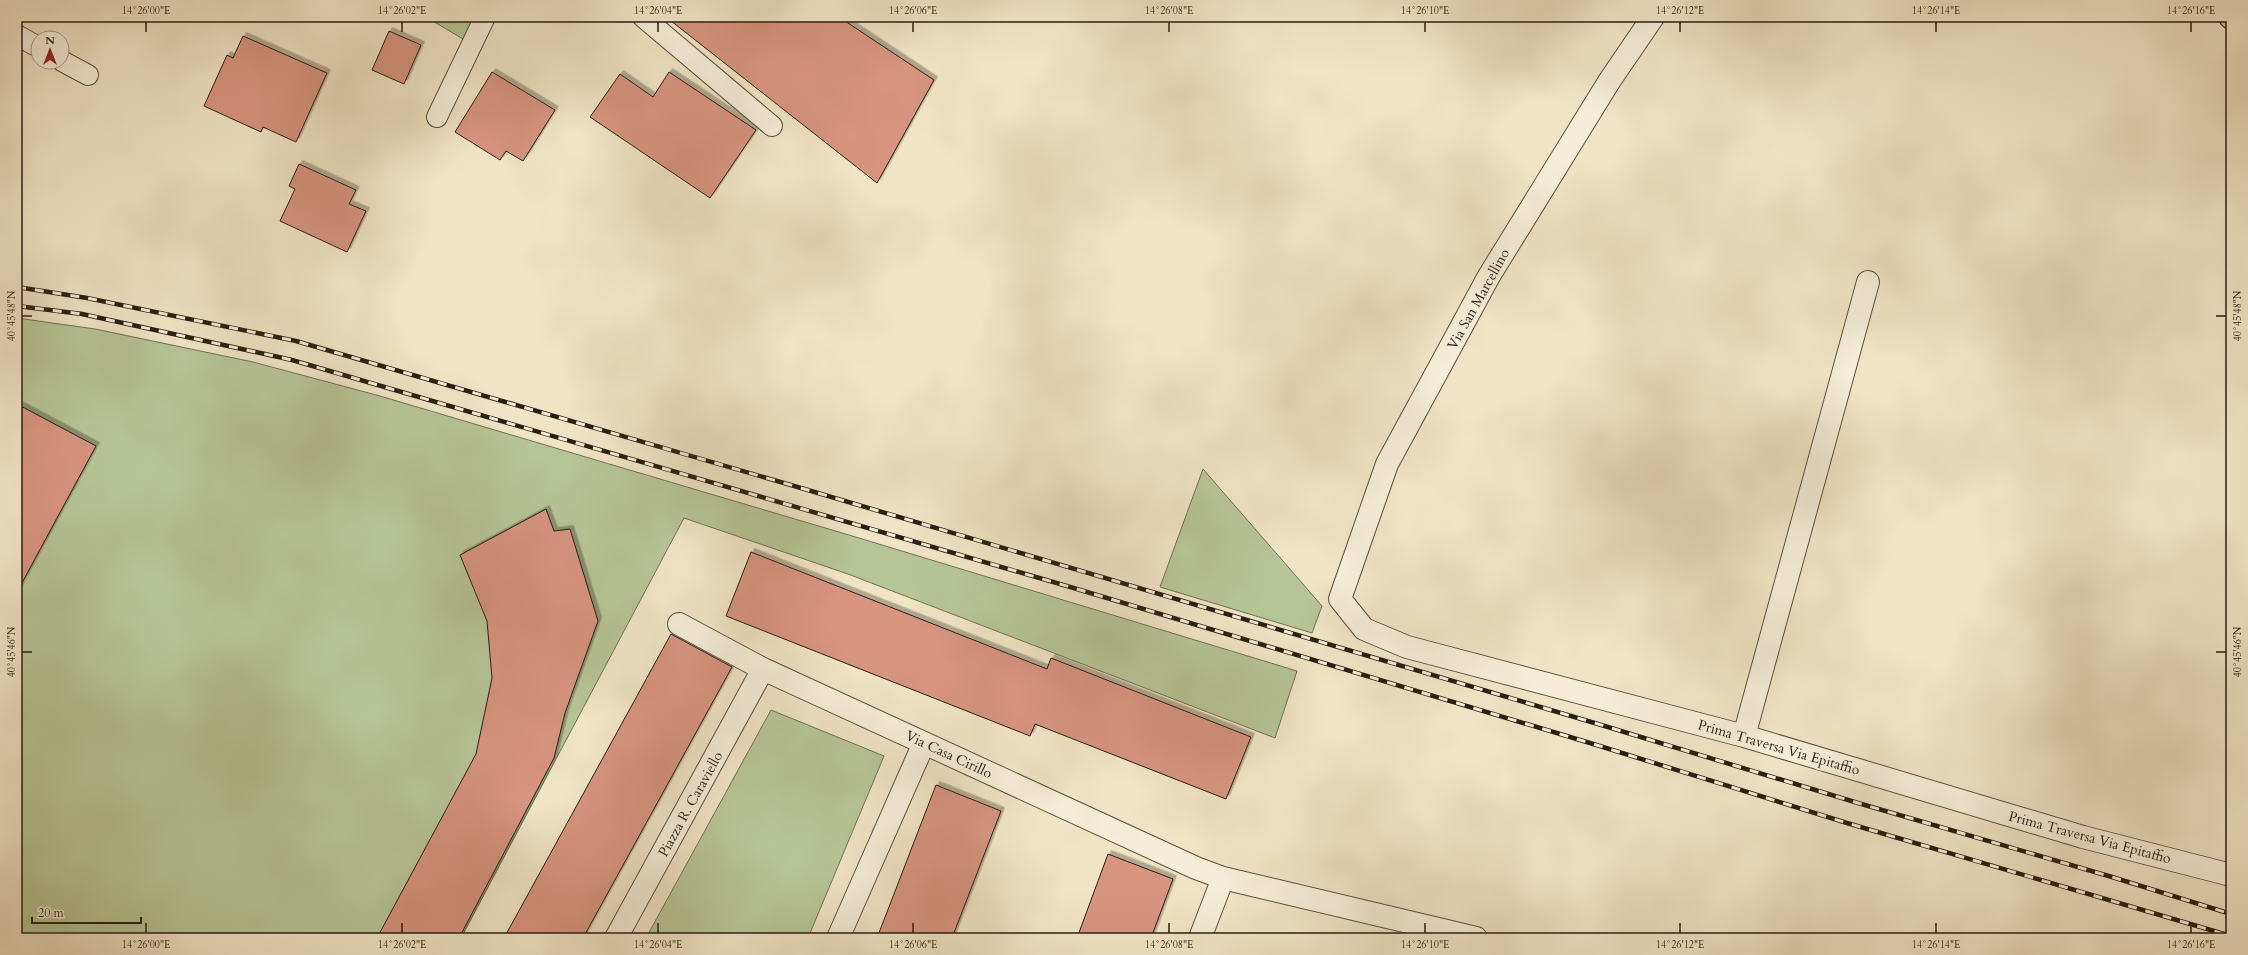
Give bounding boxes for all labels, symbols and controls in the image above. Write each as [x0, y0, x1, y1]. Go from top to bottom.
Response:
text: 14°26'00"E [122, 4, 170, 18]
text: 14°26'02"E [378, 4, 426, 18]
text: 14°26'04"E [634, 4, 682, 18]
text: 14°26'06"E [889, 4, 937, 18]
text: 14°26'08"E [1145, 4, 1193, 18]
text: 14°26'10"E [1401, 4, 1449, 18]
text: 14°26'12"E [1656, 4, 1704, 18]
text: 14°26'14"E [1912, 4, 1960, 18]
text: 14°26'16"E [2167, 4, 2215, 18]
north arrow [30, 30, 70, 70]
text: N [45, 33, 55, 48]
street label: Via San Marcellino [1443, 245, 1514, 353]
text: 40°45'48"N [5, 290, 19, 341]
text: 40°45'48"N [2231, 290, 2245, 341]
text: 40°45'46"N [5, 626, 19, 677]
text: 40°45'46"N [2231, 626, 2245, 677]
street label: Prima Traversa Via Epitaffio [1696, 715, 1862, 780]
street label: Via Casa Cirillo [902, 726, 996, 783]
street label: Piazza R. Caraviello [654, 748, 727, 860]
street label: Prima Traversa Via Epitaffio [2006, 807, 2174, 868]
scale bar [32, 899, 141, 925]
text: 20 m [38, 905, 65, 921]
text: 14°26'00"E [122, 938, 170, 952]
text: 14°26'02"E [378, 938, 426, 952]
text: 14°26'04"E [634, 938, 682, 952]
text: 14°26'06"E [889, 938, 937, 952]
text: 14°26'08"E [1145, 938, 1193, 952]
text: 14°26'10"E [1401, 938, 1449, 952]
text: 14°26'12"E [1656, 938, 1704, 952]
text: 14°26'14"E [1912, 938, 1960, 952]
text: 14°26'16"E [2167, 938, 2215, 952]

